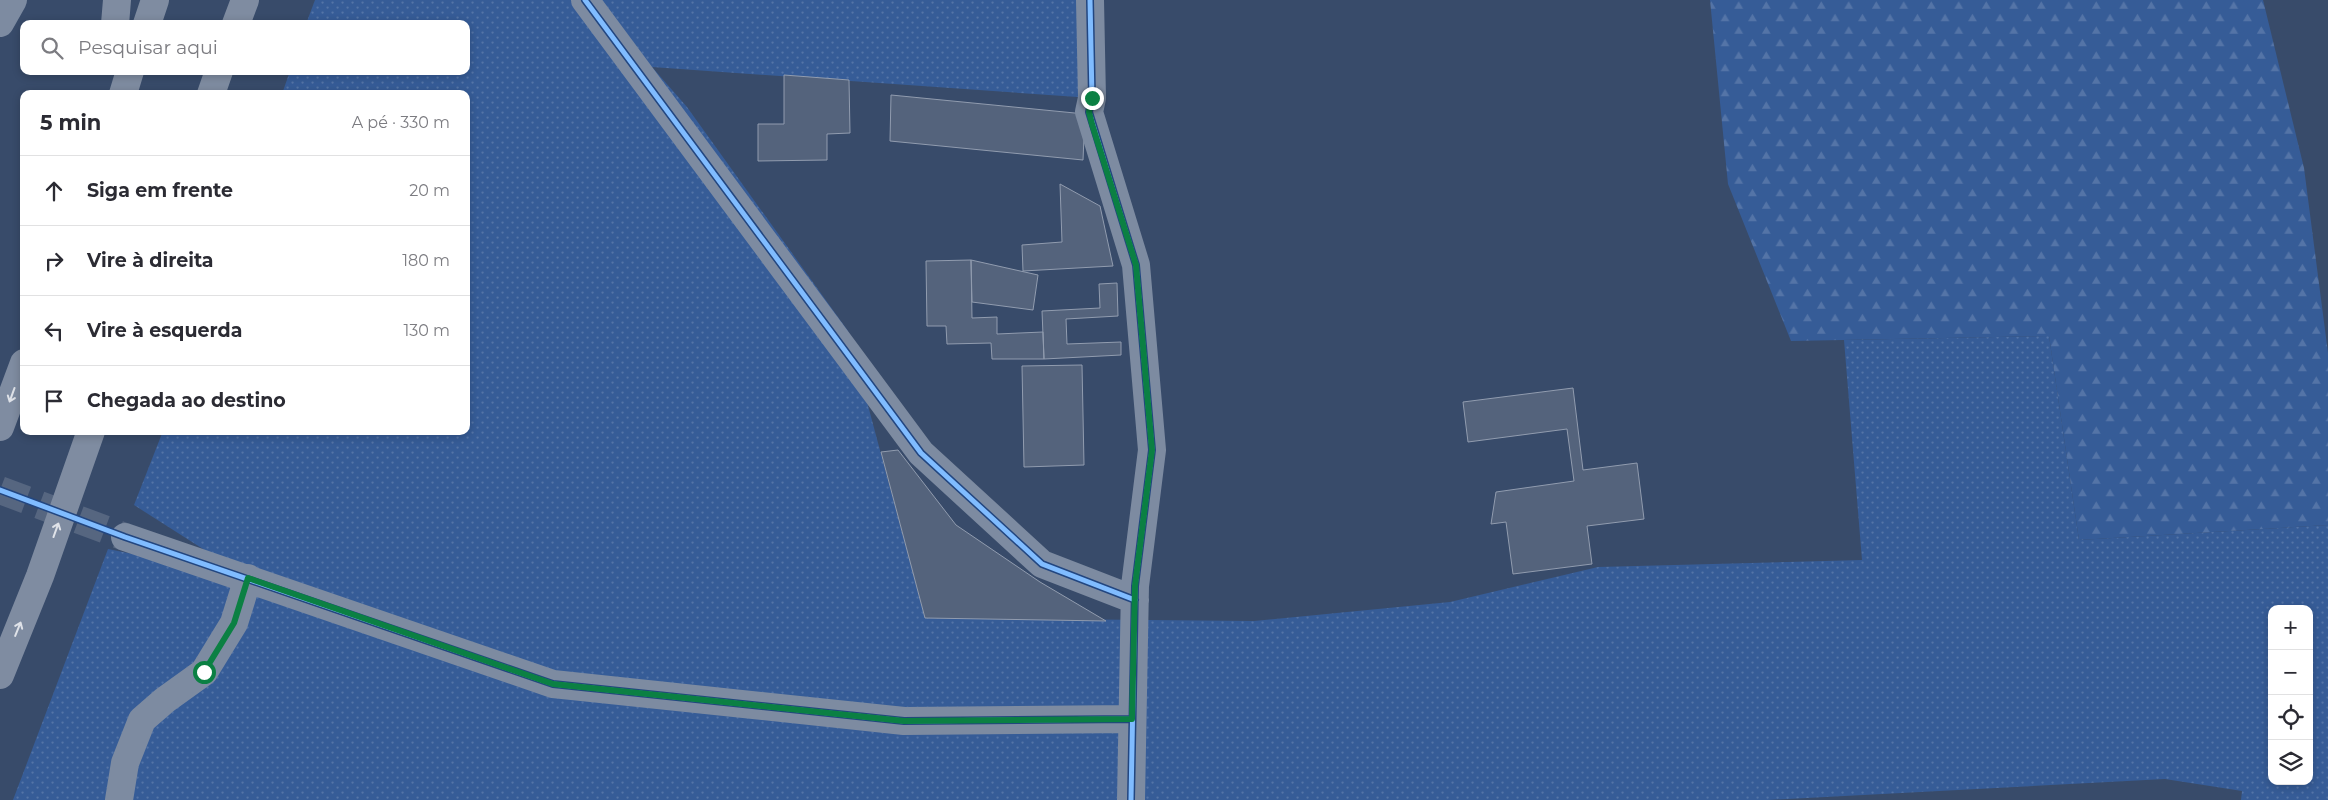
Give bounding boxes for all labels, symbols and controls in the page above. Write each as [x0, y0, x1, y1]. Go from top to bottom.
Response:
search box [20, 20, 470, 75]
icon: search [38, 34, 66, 62]
text: Pesquisar aqui [78, 36, 218, 59]
route end [1081, 87, 1104, 110]
text: 5 min [40, 110, 101, 135]
text: A pé · 330 m [352, 113, 450, 132]
icon: ahead [40, 177, 68, 205]
text: Siga em frente [87, 179, 233, 202]
text: 20 m [409, 181, 450, 200]
icon: right [40, 247, 68, 275]
text: Vire à direita [87, 249, 214, 272]
text: 180 m [402, 251, 450, 270]
icon: left [40, 317, 68, 345]
text: Vire à esquerda [87, 319, 242, 342]
text: 130 m [403, 321, 450, 340]
one-way arrow [7, 387, 16, 402]
icon: arrive [40, 387, 68, 415]
text: Chegada ao destino [87, 389, 286, 412]
one-way arrow [52, 523, 61, 538]
map controls [2268, 605, 2313, 785]
button: + [2268, 605, 2313, 650]
one-way arrow [14, 622, 23, 638]
button: − [2268, 650, 2313, 695]
route start [193, 661, 216, 684]
button: locate [2268, 695, 2313, 740]
button: layers [2268, 740, 2313, 785]

